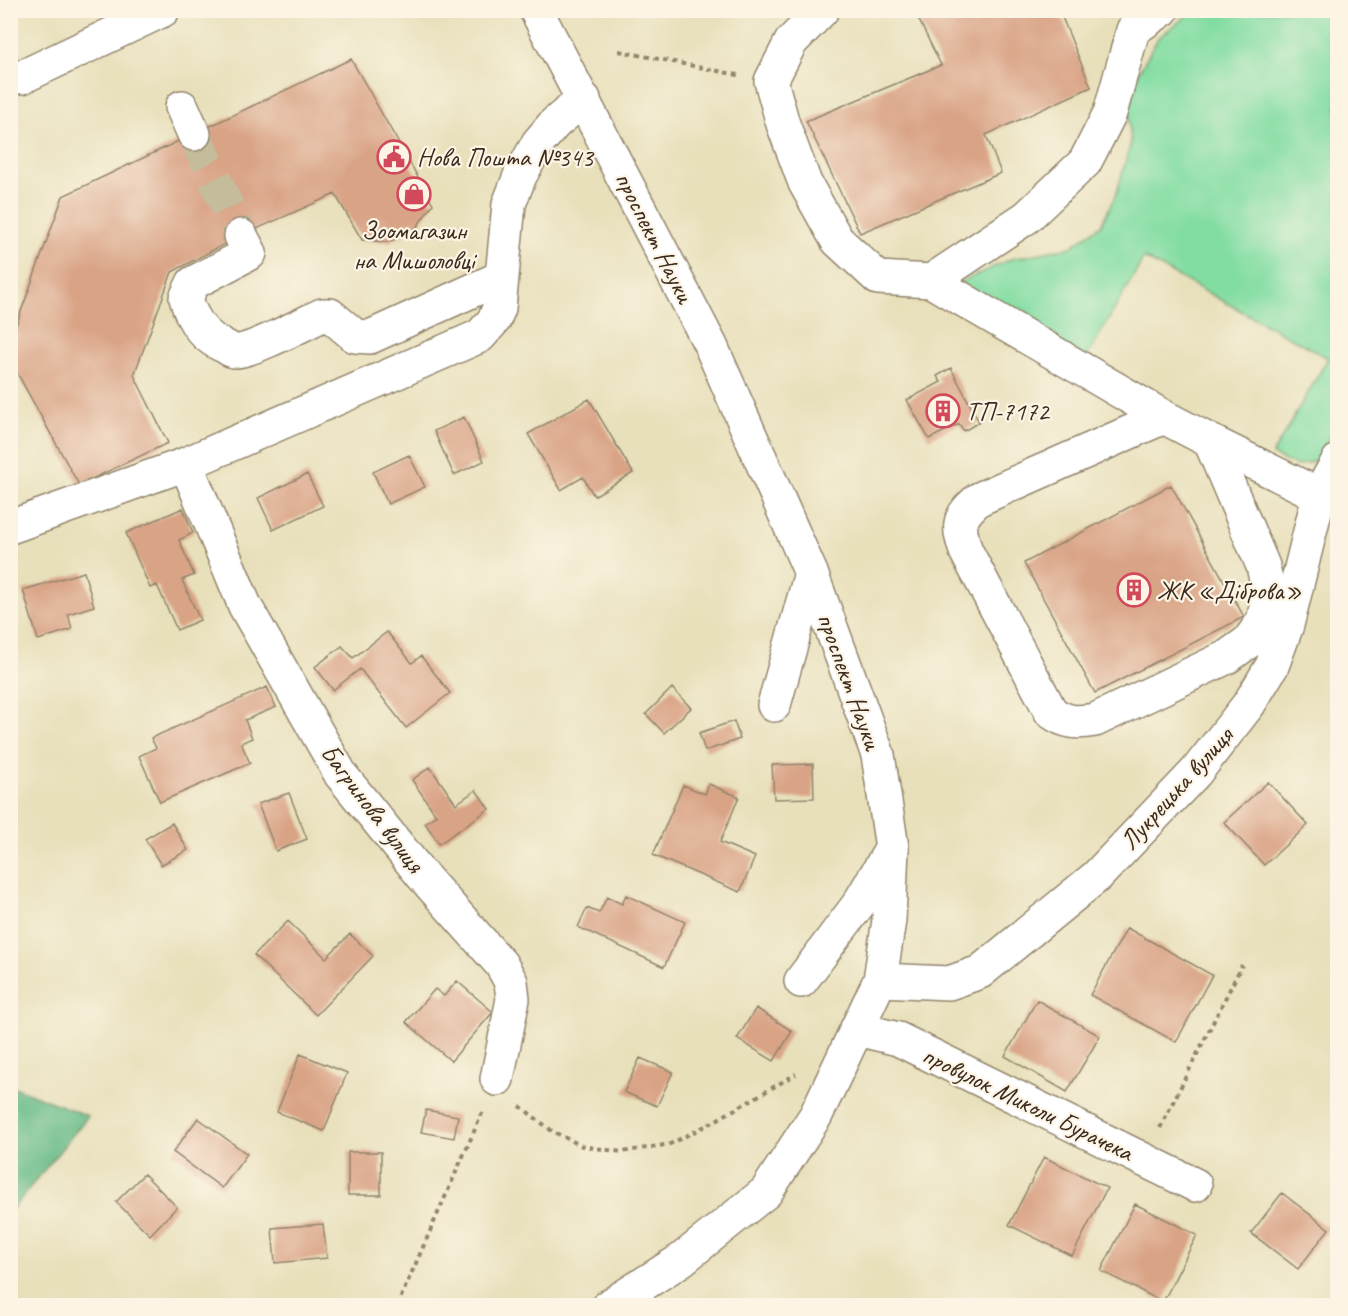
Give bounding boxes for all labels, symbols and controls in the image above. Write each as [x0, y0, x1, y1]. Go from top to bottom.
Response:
public building icon: Нова Пошта №343 [376, 139, 412, 175]
place label: Нова Пошта №343 [417, 141, 595, 174]
street label: проспект Науки [607, 166, 702, 310]
shop icon: Зоомагазин на Мишоловці [396, 176, 432, 212]
place label: Зоомагазин на Мишоловці [353, 214, 478, 277]
building icon: ТП-7172 [925, 393, 961, 429]
place label: ТП-7172 [966, 395, 1051, 428]
building icon: ЖК «Діброва» [1116, 572, 1152, 608]
place label: ЖК «Діброва» [1157, 574, 1302, 607]
street label: проспект Науки [810, 608, 890, 755]
street label: Лукрецька вулиця [1113, 719, 1242, 857]
street label: Багринова вулиця [313, 737, 433, 881]
street label: провулок Миколи Бурачека [917, 1038, 1140, 1169]

